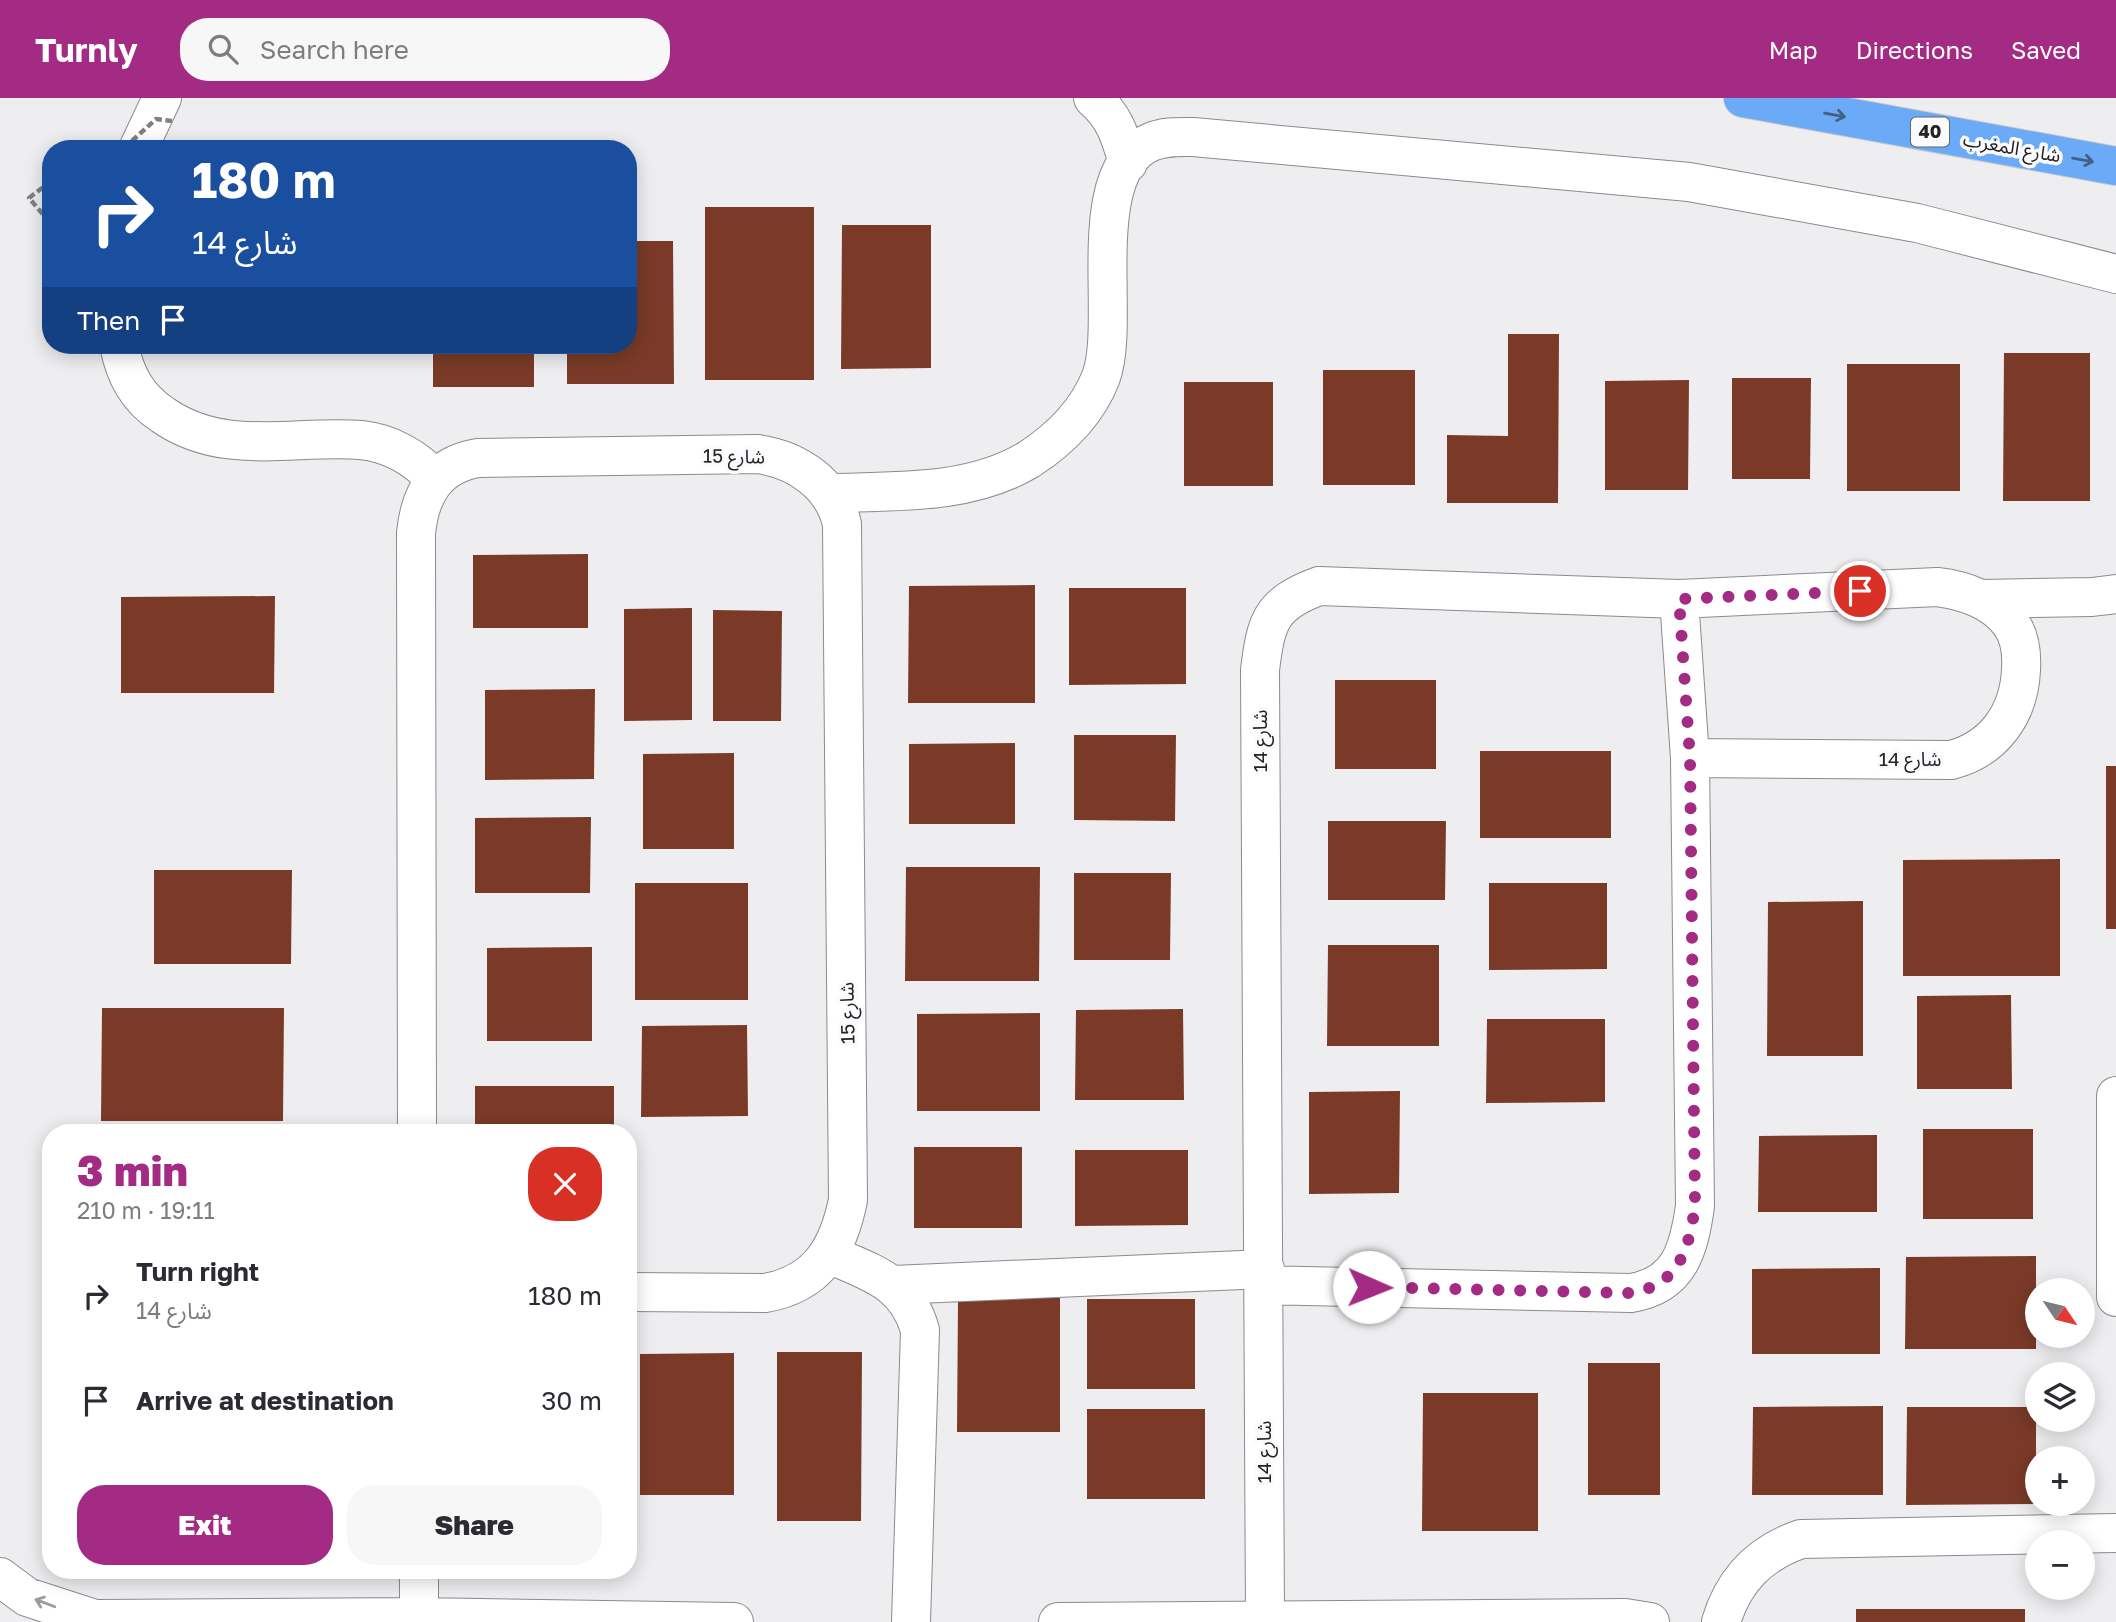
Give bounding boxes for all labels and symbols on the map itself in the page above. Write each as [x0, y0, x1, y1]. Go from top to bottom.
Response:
one-way arrow [1823, 108, 1846, 122]
road number: 40 [1911, 117, 1949, 146]
street label: شارع المغرب [1961, 127, 2063, 169]
one-way arrow [2071, 154, 2093, 167]
street label: شارع 15 [703, 443, 765, 471]
pin [1830, 561, 1890, 621]
street label: شارع 14 [1248, 710, 1274, 772]
street label: شارع 14 [1879, 747, 1941, 773]
street label: شارع 15 [834, 982, 862, 1044]
position arrow [1332, 1250, 1406, 1324]
north arrow [2025, 1278, 2095, 1348]
street label: شارع 14 [1252, 1421, 1278, 1483]
one-way arrow [34, 1596, 56, 1609]

